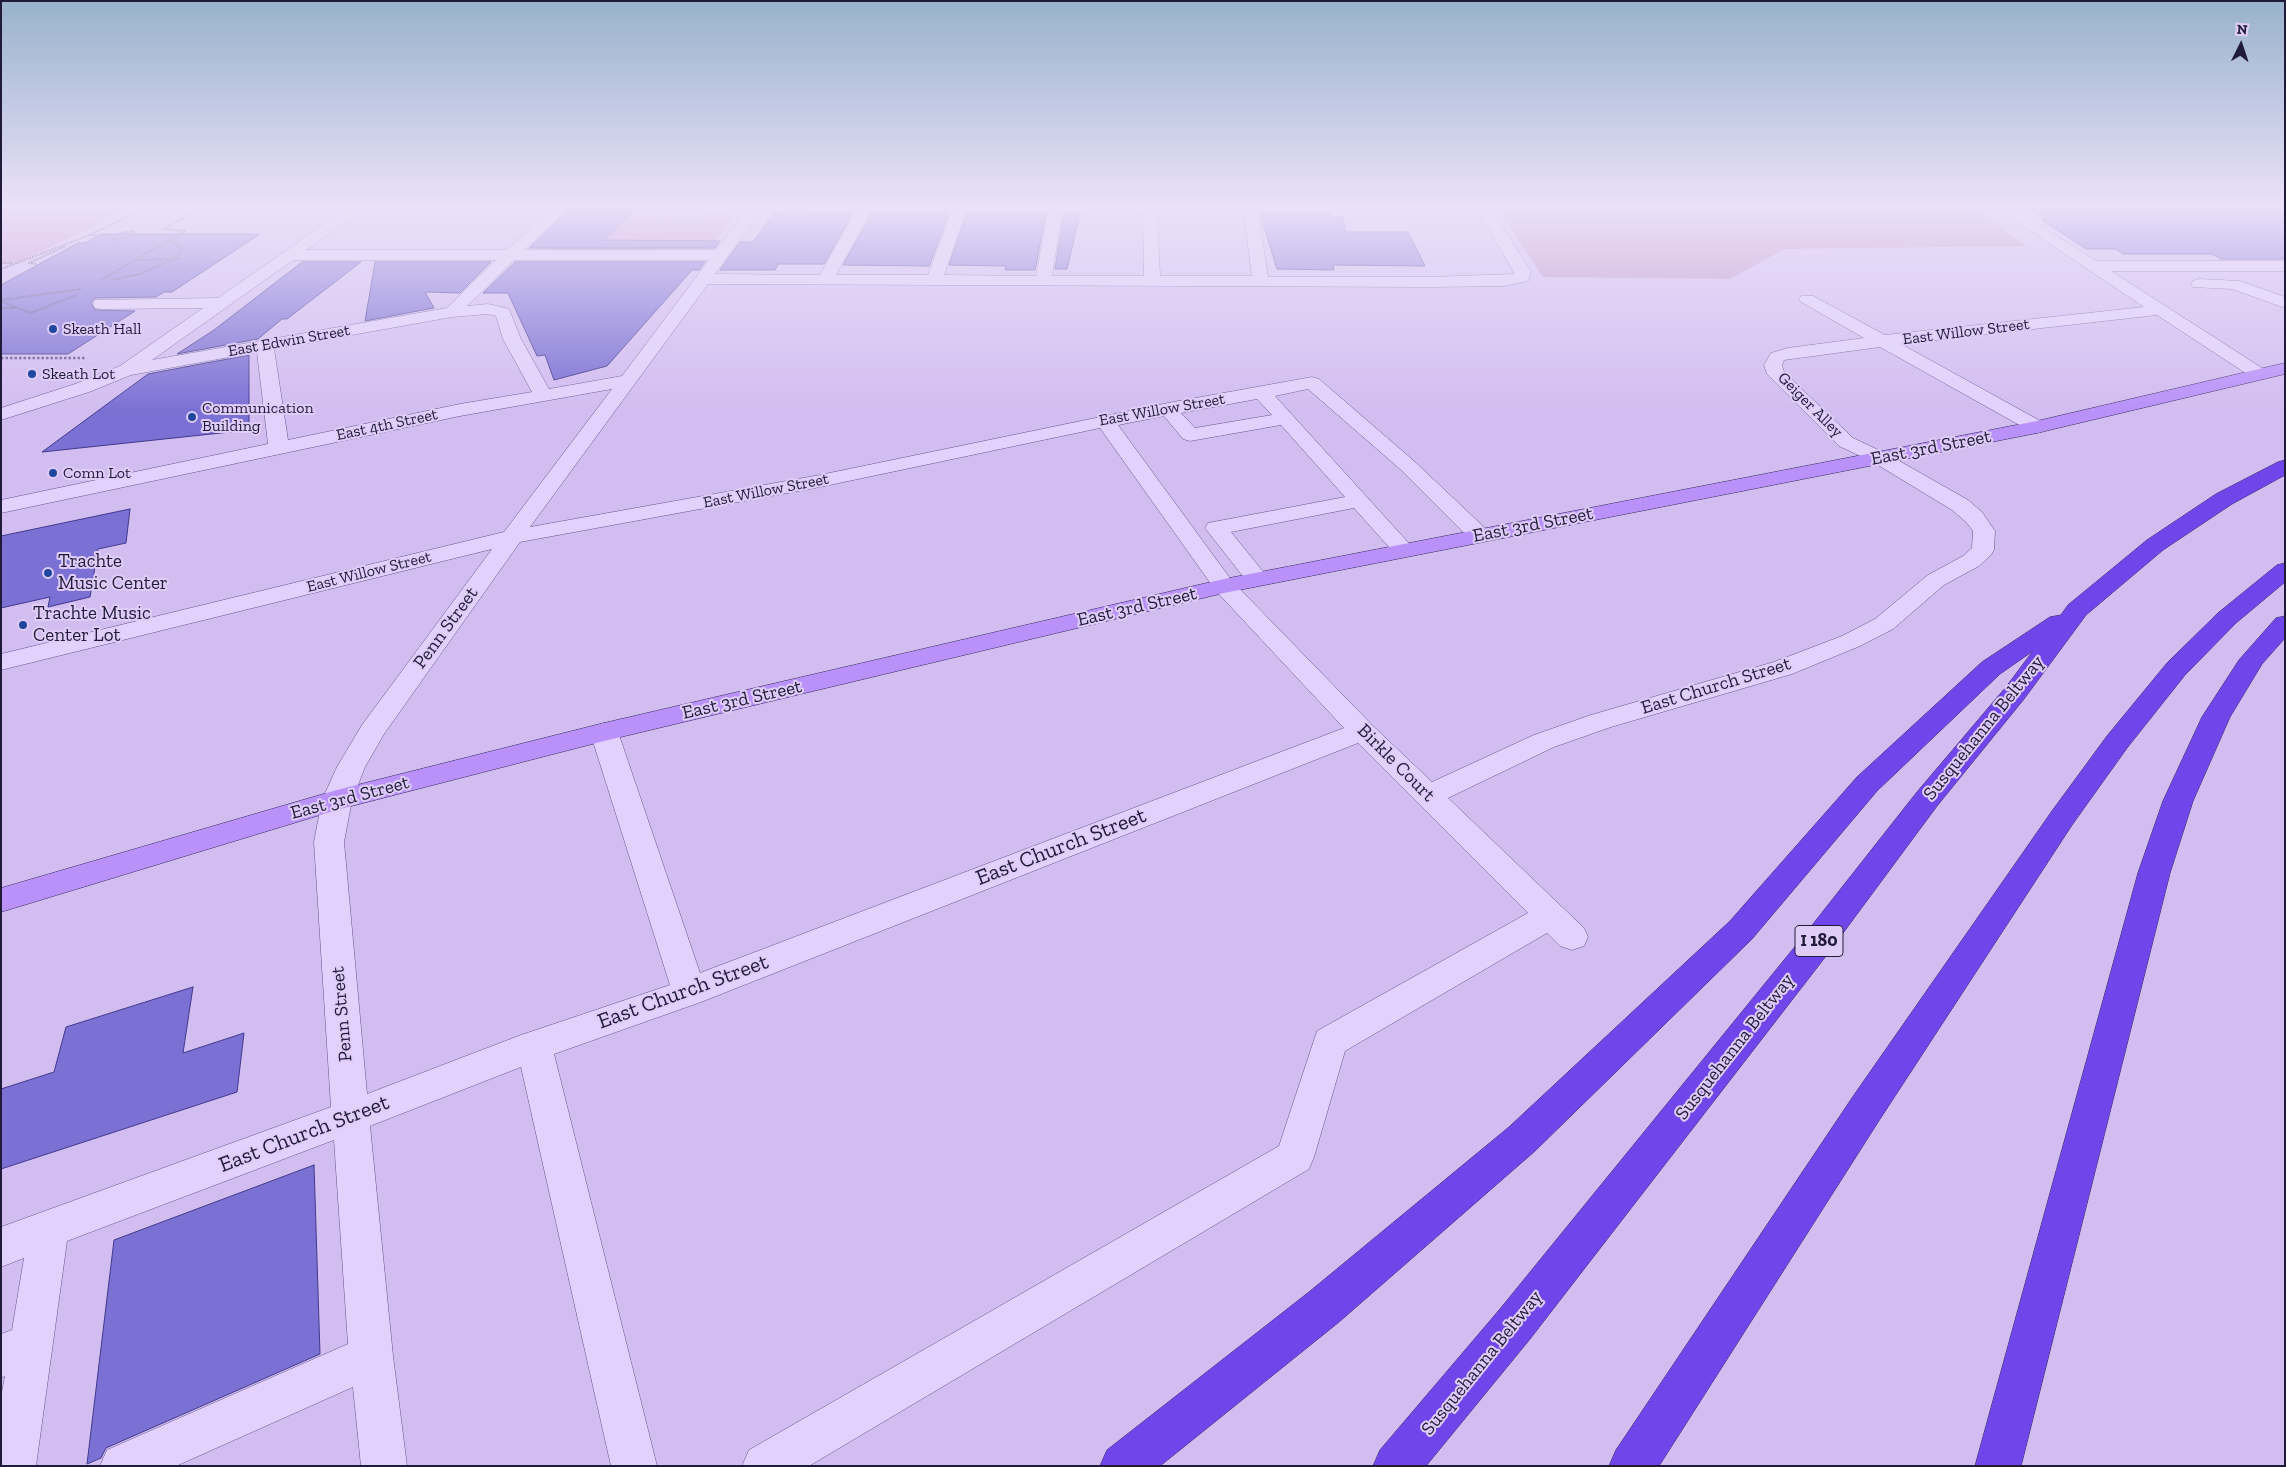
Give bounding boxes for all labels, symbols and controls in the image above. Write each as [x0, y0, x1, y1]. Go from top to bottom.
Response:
north arrow [2216, 20, 2266, 70]
text: N [2236, 21, 2248, 38]
street label: East Willow Street [1902, 315, 2030, 349]
place label: Skeath Hall [63, 319, 142, 339]
street label: East Edwin Street [227, 321, 351, 361]
marker: Skeath Hall [47, 323, 59, 335]
place label: Skeath Lot [42, 364, 115, 384]
marker: Skeath Lot [26, 368, 38, 380]
street label: Geiger Alley [1774, 369, 1846, 441]
street label: East Willow Street [1098, 389, 1226, 431]
place label: Communication Building [202, 398, 314, 436]
street label: East 4th Street [335, 405, 439, 445]
marker: Communication Building [186, 411, 198, 423]
street label: East 3rd Street [1869, 425, 1993, 471]
place label: Comn Lot [63, 463, 131, 483]
marker: Comn Lot [47, 467, 59, 479]
street label: East Willow Street [702, 469, 830, 513]
street label: East 3rd Street [1471, 502, 1595, 548]
street label: East Willow Street [305, 547, 433, 597]
place label: Trachte Music Center [58, 551, 168, 595]
marker: Trachte Music Center [42, 567, 54, 579]
street label: East 3rd Street [1075, 582, 1199, 632]
street label: Penn Street [409, 583, 483, 673]
place label: Trachte Music Center Lot [33, 603, 151, 647]
marker: Trachte Music Center Lot [17, 619, 29, 631]
street label: Susquehanna Beltway [1919, 651, 2049, 805]
street label: East Church Street [1638, 652, 1794, 720]
street label: East 3rd Street [680, 675, 804, 725]
street label: Birkle Court [1352, 719, 1440, 807]
street label: East 3rd Street [288, 771, 412, 825]
street label: East Church Street [972, 802, 1150, 892]
road number: I 180 [1795, 926, 1843, 956]
street label: East Church Street [594, 949, 772, 1035]
street label: Penn Street [326, 965, 358, 1063]
street label: Susquehanna Beltway [1671, 969, 1799, 1125]
street label: East Church Street [215, 1089, 393, 1179]
street label: Susquehanna Beltway [1417, 1286, 1547, 1440]

